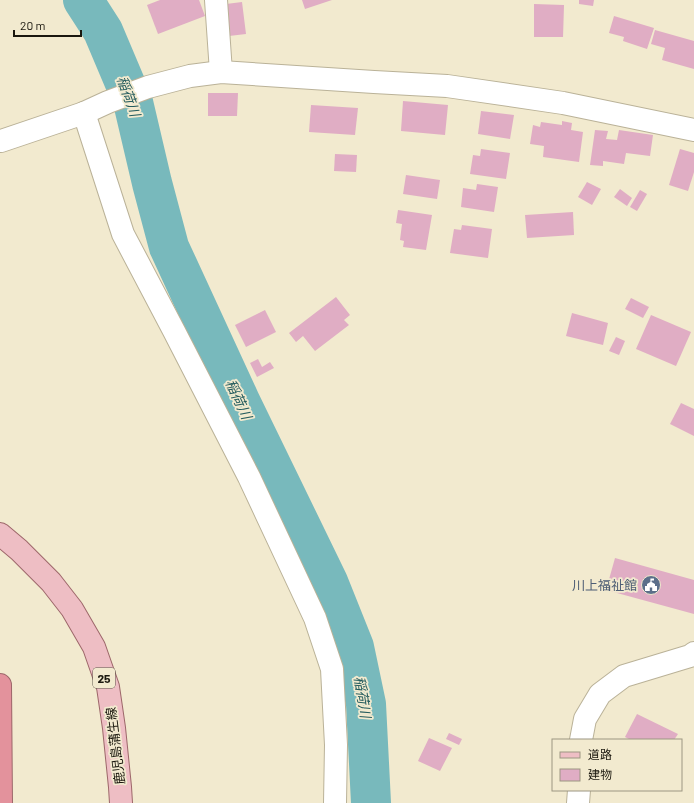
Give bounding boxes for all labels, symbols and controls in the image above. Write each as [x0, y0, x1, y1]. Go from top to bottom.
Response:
scale bar [14, 12, 81, 38]
text: 20 m [20, 18, 46, 32]
water label: 稲荷川 [114, 73, 145, 121]
water label: 稲荷川 [222, 376, 256, 423]
public building icon: 川上福祉館 [640, 574, 662, 596]
place label: 川上福祉館 [572, 577, 637, 593]
road number: 25 [93, 668, 115, 688]
water label: 稲荷川 [351, 675, 375, 721]
street label: 鹿児島蒲生線 [102, 706, 128, 786]
legend [552, 739, 682, 791]
text: 道路 [588, 747, 612, 761]
text: 建物 [588, 767, 612, 781]

